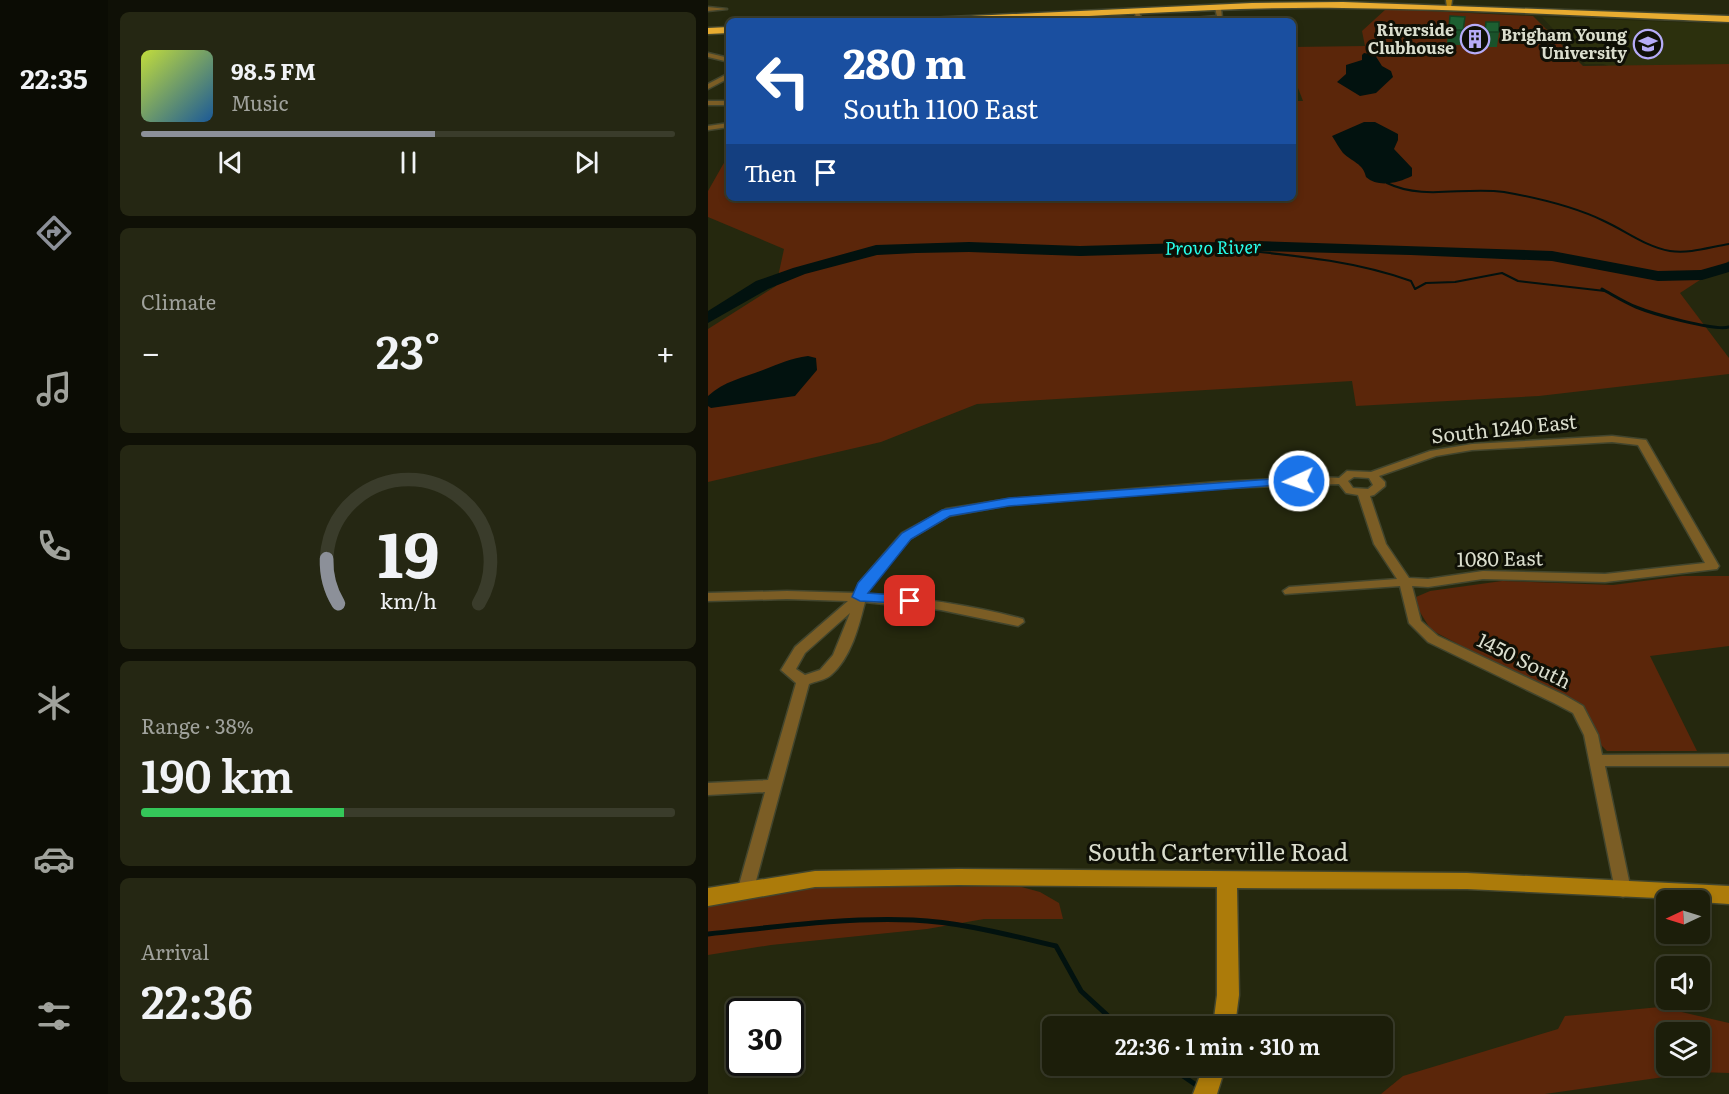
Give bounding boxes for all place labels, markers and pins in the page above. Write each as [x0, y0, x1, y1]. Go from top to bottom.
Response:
place label: Riverside Clubhouse [1368, 17, 1454, 59]
place label: Brigham Young University [1501, 22, 1627, 64]
building icon: Riverside Clubhouse [1459, 23, 1491, 55]
school or university icon: Brigham Young University [1632, 28, 1664, 60]
pin [884, 575, 935, 626]

